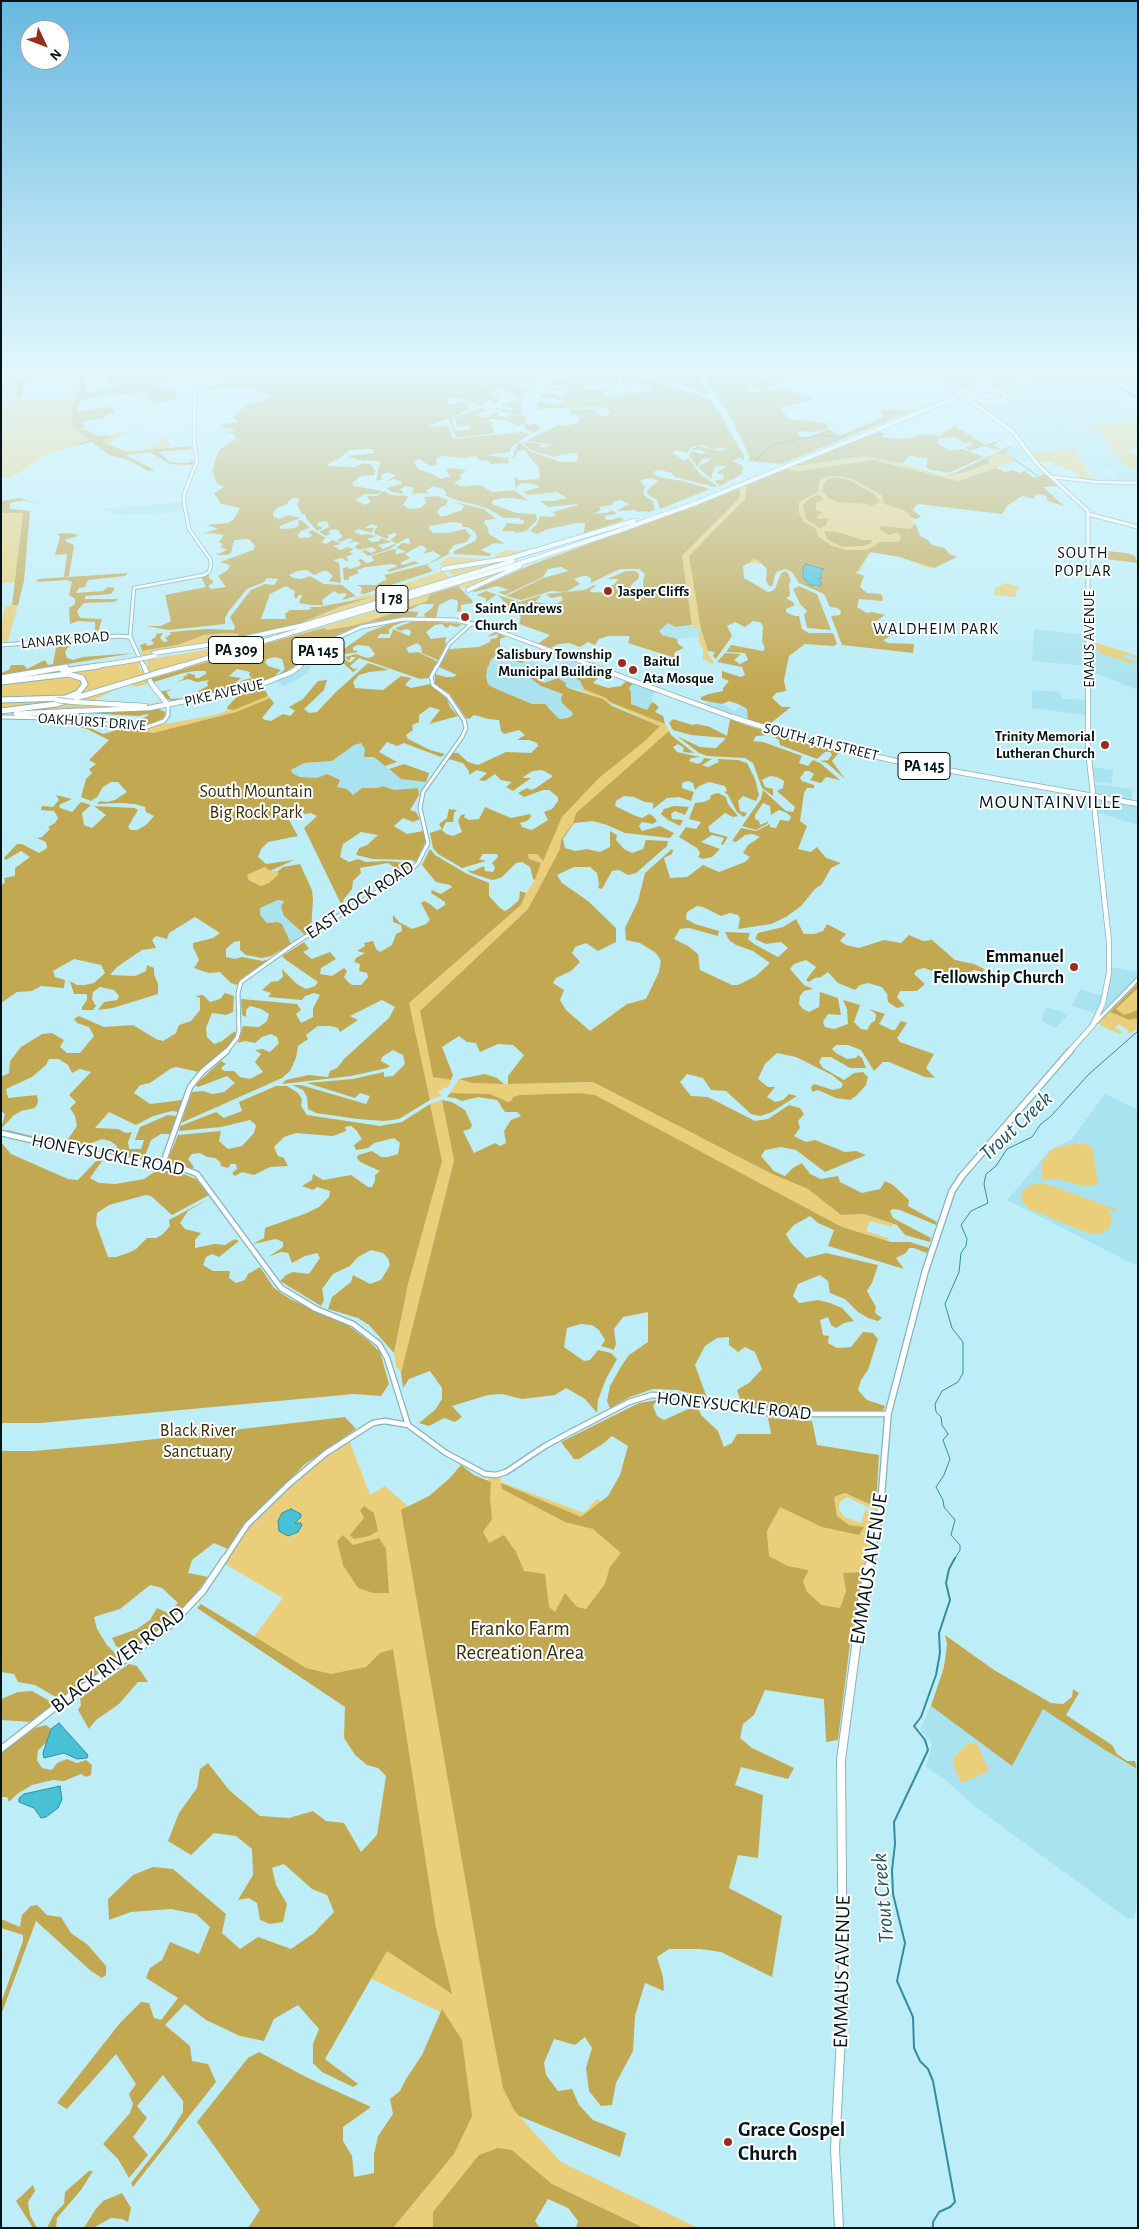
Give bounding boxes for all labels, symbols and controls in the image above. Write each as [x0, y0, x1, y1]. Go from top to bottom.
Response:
north arrow [20, 20, 70, 70]
text: N [47, 46, 64, 63]
district label: SOUTH POPLAR [1053, 543, 1113, 581]
place label: Jasper Cliffs [618, 582, 689, 600]
marker: Jasper Cliffs [602, 585, 614, 597]
road number: I 78 [376, 586, 408, 612]
street label: EMAUS AVENUE [1080, 590, 1098, 688]
place label: Saint Andrews Church [475, 599, 562, 634]
marker: Saint Andrews Church [459, 611, 471, 623]
district label: WALDHEIM PARK [871, 619, 1001, 639]
street label: LANARK ROAD [20, 627, 110, 653]
road number: PA 309 [208, 636, 264, 664]
road number: PA 145 [292, 637, 344, 664]
place label: Salisbury Township Municipal Building [496, 645, 612, 680]
place label: Baitul Ata Mosque [643, 652, 714, 687]
marker: Salisbury Township Municipal Building [616, 657, 628, 669]
marker: Baitul Ata Mosque [627, 664, 639, 676]
street label: PIKE AVENUE [183, 675, 265, 711]
street label: OAKHURST DRIVE [37, 709, 147, 735]
street label: SOUTH 4TH STREET [762, 719, 880, 765]
place label: Trinity Memorial Lutheran Church [995, 727, 1095, 762]
marker: Trinity Memorial Lutheran Church [1099, 739, 1111, 751]
road number: PA 145 [898, 752, 950, 779]
park label: South Mountain Big Rock Park [200, 781, 312, 824]
district label: MOUNTAINVILLE [977, 791, 1123, 813]
street label: EAST ROCK ROAD [302, 856, 418, 944]
place label: Emmanuel Fellowship Church [933, 946, 1064, 989]
marker: Emmanuel Fellowship Church [1068, 961, 1080, 973]
water label: Trout Creek [974, 1086, 1058, 1166]
street label: HONEYSUCKLE ROAD [30, 1130, 186, 1180]
street label: HONEYSUCKLE ROAD [656, 1387, 812, 1425]
park label: Black River Sanctuary [160, 1420, 236, 1462]
street label: EMMAUS AVENUE [845, 1492, 893, 1646]
street label: BLACK RIVER ROAD [46, 1601, 190, 1719]
park label: Franko Farm Recreation Area [456, 1616, 584, 1666]
water label: Trout Creek [866, 1852, 900, 1944]
street label: EMMAUS AVENUE [828, 1895, 856, 2049]
place label: Grace Gospel Church [738, 2117, 845, 2167]
marker: Grace Gospel Church [722, 2136, 734, 2148]

